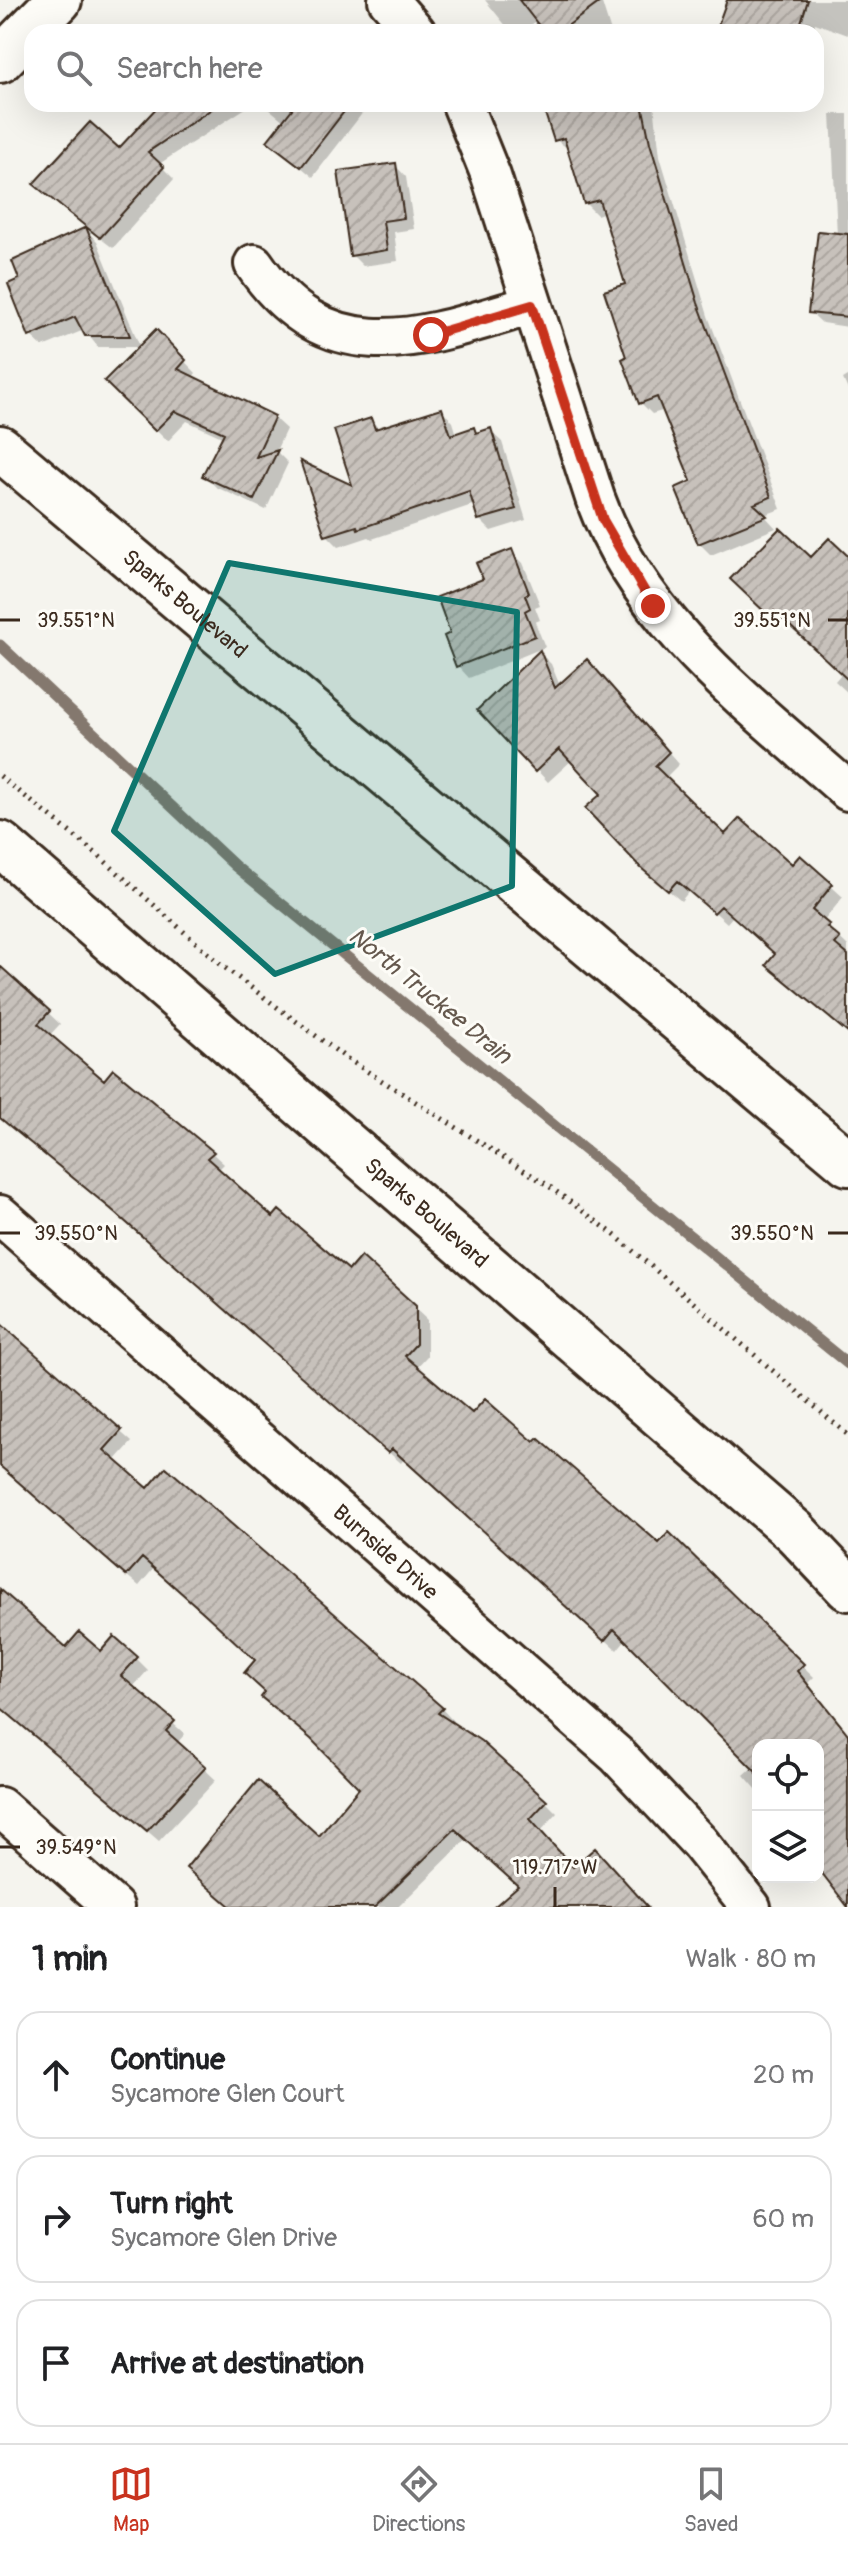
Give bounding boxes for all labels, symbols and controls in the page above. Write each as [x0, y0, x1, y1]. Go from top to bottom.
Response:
search box [24, 24, 824, 112]
icon: search [52, 46, 96, 90]
text: Search here [116, 50, 263, 87]
route start [413, 317, 449, 353]
street label: Sparks Boulevard [117, 543, 253, 665]
route end [635, 588, 671, 624]
text: 39.551°N [37, 608, 115, 633]
text: 39.551°N [733, 608, 811, 633]
water label: North Truckee Drain [343, 922, 518, 1071]
street label: Sparks Boulevard [359, 1152, 494, 1274]
text: 39.550°N [34, 1221, 118, 1246]
text: 39.550°N [730, 1221, 814, 1246]
street label: Burnside Drive [327, 1499, 444, 1606]
map controls [752, 1739, 824, 1883]
button: locate [752, 1739, 824, 1811]
button: layers [752, 1811, 824, 1883]
text: 39.549°N [36, 1835, 116, 1860]
text: 119.717°W [512, 1855, 598, 1880]
text: 1 min [32, 1938, 108, 1981]
text: Walk · 80 m [685, 1943, 816, 1975]
text: Continue [110, 2041, 225, 2078]
icon: ahead [34, 2053, 78, 2097]
text: 20 m [753, 2059, 814, 2091]
text: Sycamore Glen Court [110, 2078, 345, 2110]
text: Turn right [110, 2185, 233, 2222]
icon: right [34, 2197, 78, 2241]
text: 60 m [752, 2203, 814, 2235]
text: Sycamore Glen Drive [110, 2222, 337, 2254]
icon: arrive [34, 2341, 78, 2385]
text: Arrive at destination [110, 2345, 364, 2382]
tab: Map [109, 2462, 153, 2538]
tab: Directions [372, 2462, 465, 2538]
tab: Saved [684, 2462, 739, 2538]

